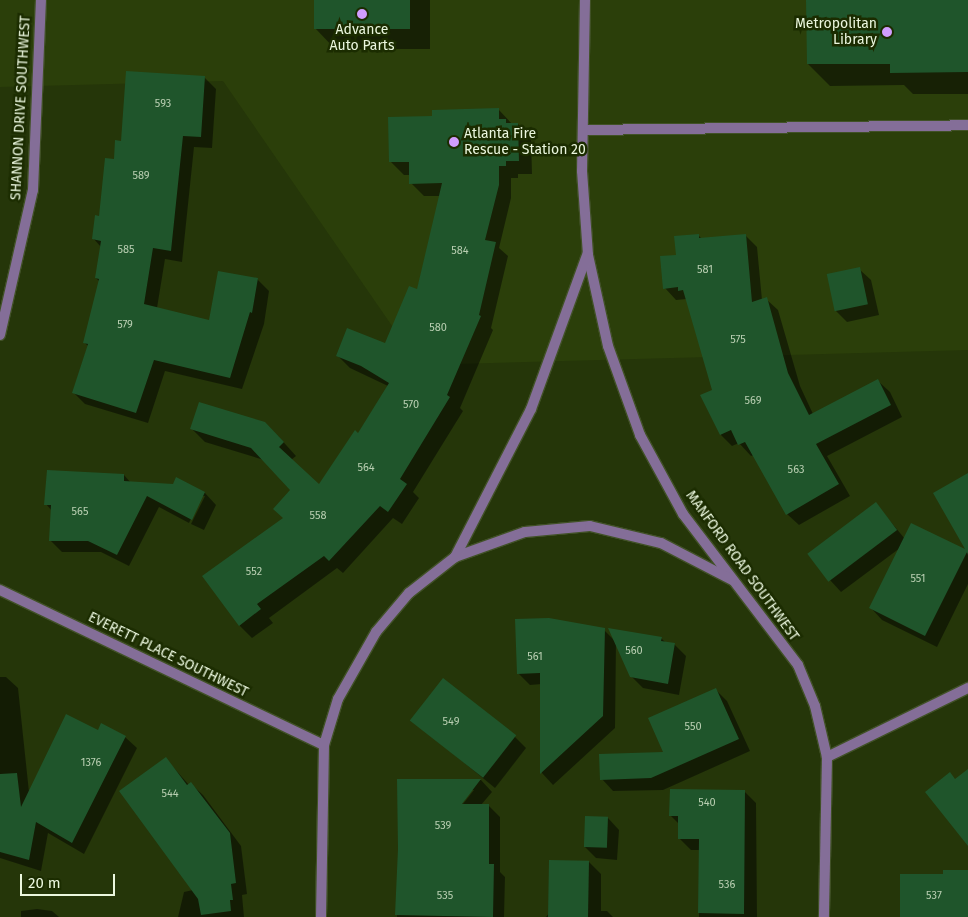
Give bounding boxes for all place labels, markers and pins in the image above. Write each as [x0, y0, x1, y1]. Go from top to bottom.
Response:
marker: Advance Auto Parts [356, 8, 368, 20]
place label: Metropolitan Library [795, 16, 877, 48]
place label: Advance Auto Parts [330, 22, 394, 54]
marker: Metropolitan Library [881, 26, 893, 38]
place label: Atlanta Fire Rescue - Station 20 [464, 126, 586, 158]
marker: Atlanta Fire Rescue - Station 20 [448, 136, 460, 148]

